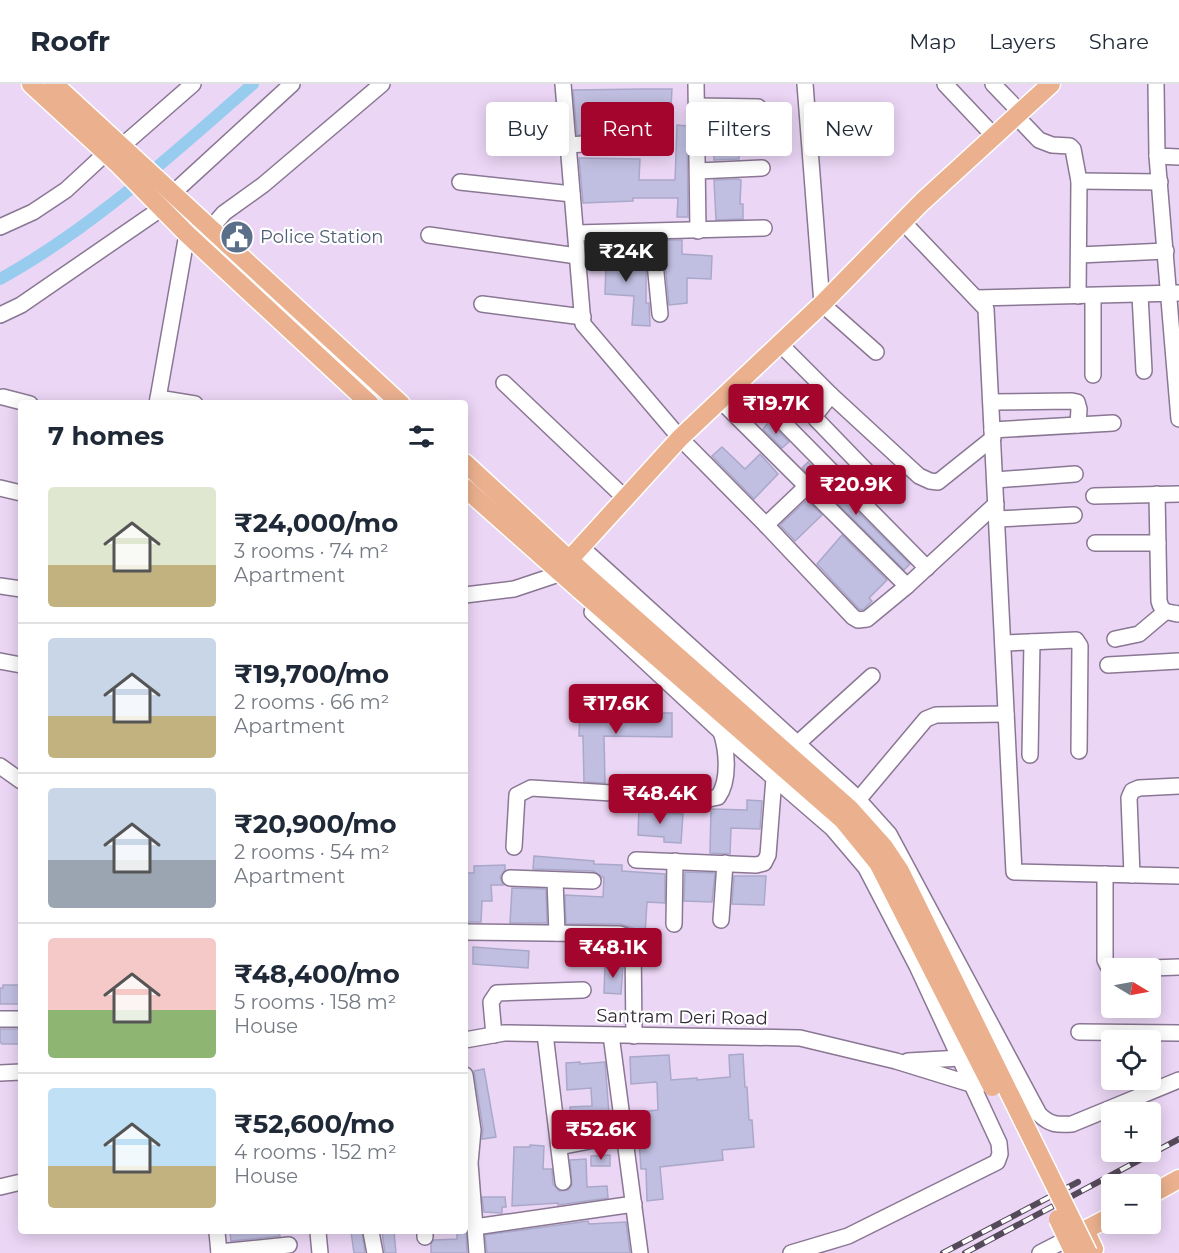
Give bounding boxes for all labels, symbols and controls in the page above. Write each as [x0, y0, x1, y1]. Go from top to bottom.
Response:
text: Roofr [30, 24, 110, 58]
text: Map [909, 29, 956, 54]
text: Layers [989, 29, 1056, 54]
text: Share [1089, 29, 1149, 54]
chip: Buy [486, 102, 569, 156]
chip: Rent [581, 102, 674, 156]
chip: Filters [686, 102, 792, 156]
chip: New [804, 102, 894, 156]
public building icon: Police Station [219, 219, 255, 255]
place label: Police Station [260, 226, 383, 248]
pin: ₹24K [590, 232, 662, 283]
text: ₹24K [599, 239, 653, 263]
pin: ₹19.7K [727, 384, 825, 435]
text: ₹19.7K [742, 391, 810, 415]
text: 7 homes [48, 420, 164, 452]
icon: filters [405, 420, 438, 453]
pin: ₹20.9K [807, 465, 905, 516]
text: ₹20.9K [820, 472, 892, 496]
text: ₹24,000/mo [234, 507, 398, 539]
icon: home [96, 511, 168, 583]
text: 3 rooms · 74 m² [234, 539, 389, 563]
text: Apartment [234, 563, 345, 587]
text: ₹19,700/mo [234, 658, 389, 690]
icon: home [96, 662, 168, 734]
pin: ₹17.6K [567, 684, 665, 735]
text: 2 rooms · 66 m² [234, 690, 389, 714]
text: ₹17.6K [583, 691, 649, 715]
text: Apartment [234, 714, 345, 738]
pin: ₹48.4K [611, 774, 709, 825]
text: ₹48.4K [623, 781, 697, 805]
text: ₹20,900/mo [234, 808, 397, 840]
icon: home [96, 812, 168, 884]
text: 2 rooms · 54 m² [234, 840, 390, 864]
text: Apartment [234, 864, 345, 888]
pin: ₹48.1K [564, 928, 662, 979]
text: ₹48.1K [579, 935, 647, 959]
text: ₹48,400/mo [234, 958, 400, 990]
north arrow [1101, 958, 1161, 1018]
map controls [1101, 958, 1161, 1234]
icon: home [96, 962, 168, 1034]
text: 5 rooms · 158 m² [234, 990, 396, 1014]
street label: Santram Deri Road [596, 1005, 768, 1029]
text: House [234, 1014, 298, 1038]
button: locate [1101, 1030, 1161, 1090]
button: + [1101, 1102, 1161, 1162]
text: ₹52,600/mo [234, 1108, 395, 1140]
pin: ₹52.6K [552, 1110, 650, 1161]
icon: home [96, 1112, 168, 1184]
text: ₹52.6K [566, 1117, 636, 1141]
text: 4 rooms · 152 m² [234, 1140, 397, 1164]
text: House [234, 1164, 298, 1188]
button: − [1101, 1174, 1161, 1234]

